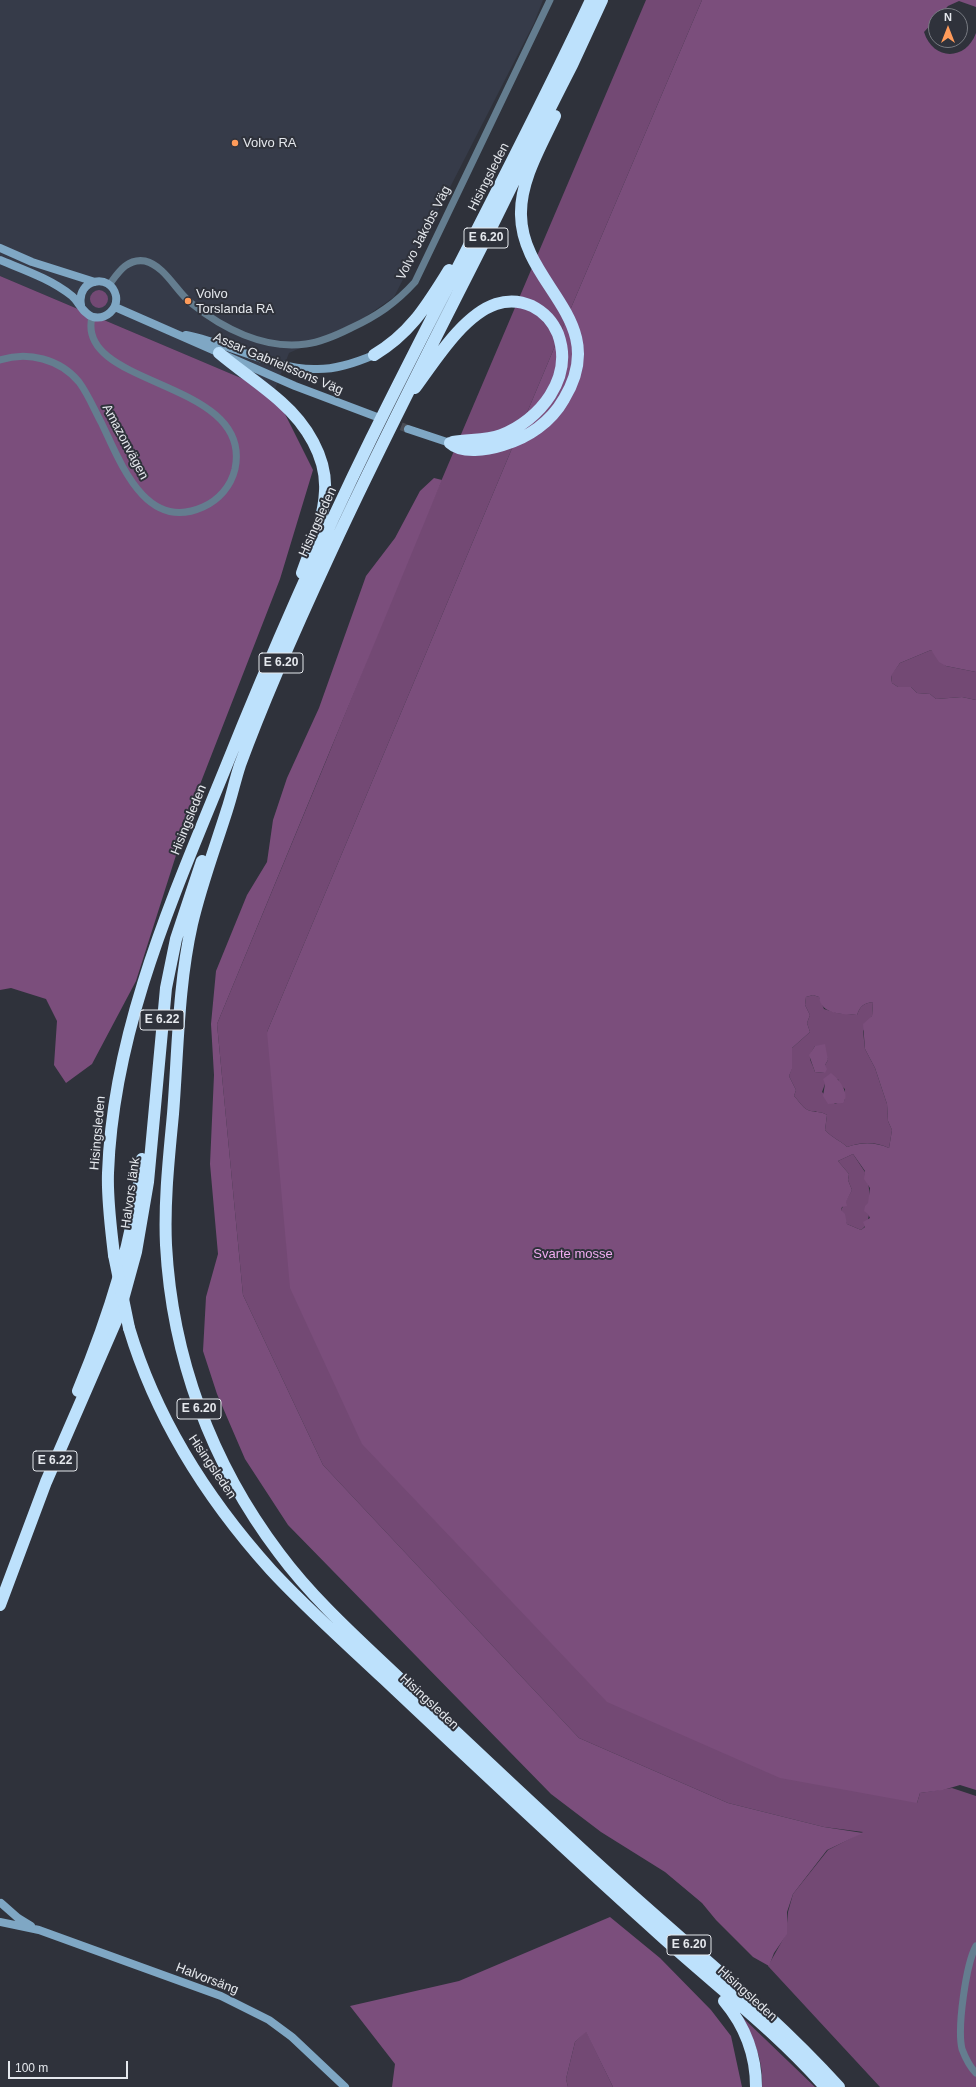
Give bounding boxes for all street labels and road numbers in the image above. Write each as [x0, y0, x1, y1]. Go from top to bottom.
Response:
street label: Hisingsleden [465, 140, 513, 214]
street label: Volvo Jakobs Väg [394, 183, 454, 283]
road number: E 6.20 [464, 228, 508, 248]
street label: Assar Gabrielssons Väg [211, 330, 345, 398]
street label: Amazonvägen [99, 402, 151, 482]
street label: Hisingsleden [296, 485, 340, 559]
road number: E 6.20 [259, 653, 303, 673]
street label: Hisingsleden [168, 783, 210, 857]
road number: E 6.22 [140, 1010, 184, 1030]
street label: Hisingsleden [87, 1095, 109, 1171]
street label: Halvors länk [118, 1156, 144, 1230]
road number: E 6.20 [177, 1399, 221, 1419]
street label: Hisingsleden [185, 1432, 239, 1502]
road number: E 6.22 [33, 1451, 77, 1471]
street label: Hisingsleden [396, 1671, 462, 1733]
road number: E 6.20 [667, 1935, 711, 1955]
street label: Halvorsäng [174, 1960, 240, 1998]
street label: Hisingsleden [714, 1963, 780, 2025]

